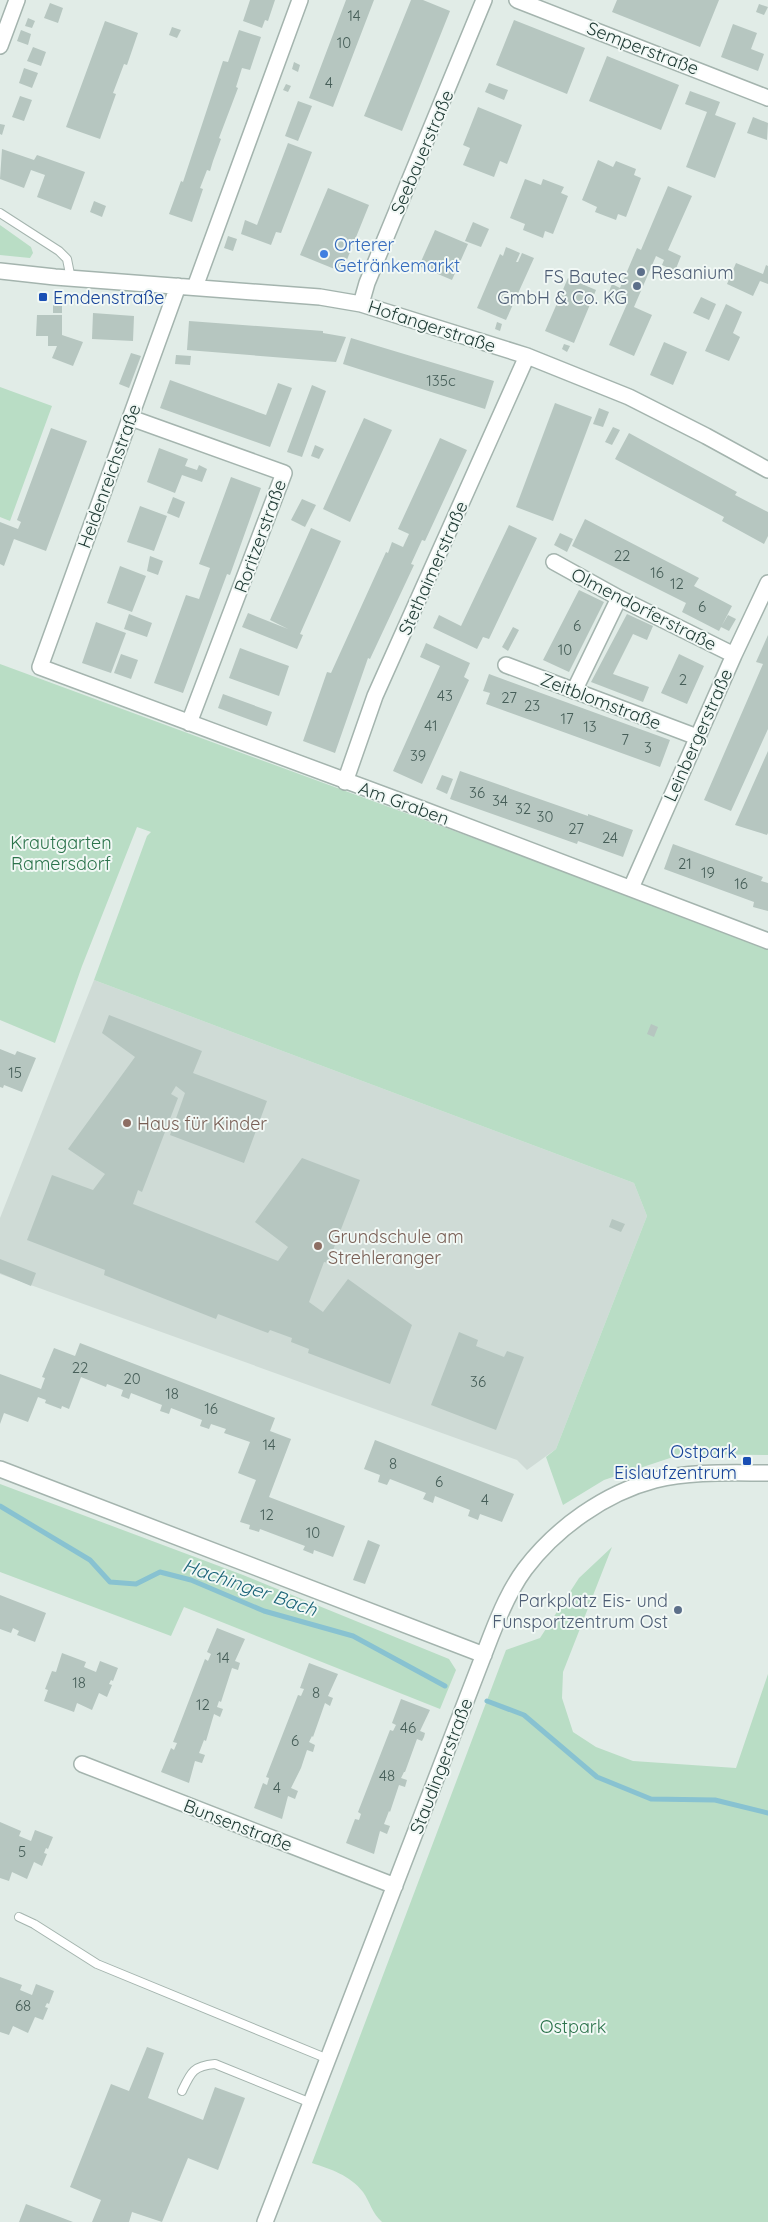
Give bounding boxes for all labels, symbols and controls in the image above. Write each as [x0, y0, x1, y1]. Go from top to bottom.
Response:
house number: 14 [347, 6, 361, 25]
street label: Semperstraße [584, 16, 702, 80]
house number: 10 [337, 33, 351, 52]
house number: 4 [325, 73, 333, 92]
street label: Seebauerstraße [385, 86, 459, 218]
place label: Orterer Getränkemarkt [334, 233, 460, 277]
marker: Orterer Getränkemarkt [318, 248, 330, 260]
place label: Resanium [651, 261, 734, 284]
place label: FS Bautec GmbH & Co. KG [497, 265, 627, 309]
marker: Resanium [635, 266, 647, 278]
marker: FS Bautec GmbH & Co. KG [631, 280, 643, 292]
place label: Emdenstraße [53, 286, 164, 309]
marker: Emdenstraße [37, 291, 49, 303]
street label: Hofangerstraße [365, 295, 499, 357]
house number: 135c [426, 371, 456, 390]
street label: Heidenreichstraße [72, 401, 146, 551]
street label: Roritzerstraße [229, 476, 291, 596]
street label: Stethaimerstraße [393, 497, 473, 639]
house number: 22 [614, 546, 630, 565]
street label: Olmendorferstraße [568, 562, 720, 656]
house number: 16 [650, 563, 664, 582]
house number: 12 [670, 574, 684, 593]
house number: 6 [698, 597, 706, 616]
house number: 6 [573, 616, 581, 635]
house number: 10 [558, 640, 572, 659]
street label: Leinbergerstraße [658, 665, 738, 805]
street label: Zeitblomstraße [538, 668, 664, 734]
house number: 2 [679, 670, 687, 689]
house number: 43 [437, 686, 453, 705]
house number: 27 [501, 688, 517, 707]
house number: 23 [524, 696, 540, 715]
house number: 17 [560, 709, 574, 728]
house number: 41 [424, 716, 438, 735]
house number: 13 [583, 717, 597, 736]
house number: 7 [621, 730, 629, 749]
house number: 3 [644, 738, 652, 757]
house number: 39 [410, 746, 426, 765]
street label: Am Graben [356, 776, 452, 830]
house number: 36 [469, 783, 485, 802]
house number: 34 [492, 791, 508, 810]
house number: 32 [515, 799, 531, 818]
house number: 30 [537, 807, 553, 826]
house number: 27 [568, 819, 584, 838]
house number: 24 [602, 828, 618, 847]
park label: Krautgarten Ramersdorf [10, 831, 112, 875]
house number: 21 [678, 854, 692, 873]
house number: 19 [701, 863, 715, 882]
house number: 16 [734, 874, 748, 893]
house number: 15 [8, 1063, 22, 1082]
place label: Haus für Kinder [137, 1112, 267, 1135]
marker: Haus für Kinder [121, 1117, 133, 1129]
place label: Grundschule am Strehleranger [328, 1225, 464, 1269]
marker: Grundschule am Strehleranger [312, 1240, 324, 1252]
house number: 22 [72, 1358, 88, 1377]
house number: 20 [123, 1369, 141, 1388]
house number: 36 [470, 1372, 486, 1391]
house number: 18 [165, 1384, 179, 1403]
house number: 16 [204, 1399, 218, 1418]
house number: 14 [262, 1435, 276, 1454]
place label: Ostpark Eislaufzentrum [614, 1440, 737, 1484]
house number: 8 [389, 1454, 397, 1473]
marker: Ostpark Eislaufzentrum [741, 1455, 753, 1467]
house number: 6 [435, 1472, 443, 1491]
house number: 4 [481, 1490, 489, 1509]
house number: 12 [260, 1505, 274, 1524]
house number: 10 [306, 1523, 320, 1542]
water label: Hachinger Bach [180, 1553, 321, 1622]
place label: Parkplatz Eis- und Funsportzentrum Ost [492, 1589, 668, 1633]
marker: Parkplatz Eis- und Funsportzentrum Ost [672, 1604, 684, 1616]
house number: 14 [216, 1648, 230, 1667]
house number: 18 [72, 1673, 86, 1692]
house number: 8 [312, 1683, 320, 1702]
house number: 12 [196, 1695, 210, 1714]
street label: Staudingerstraße [405, 1695, 477, 1837]
house number: 46 [400, 1718, 416, 1737]
house number: 6 [291, 1731, 299, 1750]
house number: 48 [379, 1766, 395, 1785]
house number: 4 [273, 1778, 281, 1797]
street label: Bunsenstraße [180, 1794, 296, 1856]
house number: 5 [18, 1842, 26, 1861]
house number: 68 [15, 1996, 31, 2015]
park label: Ostpark [540, 2015, 606, 2038]

